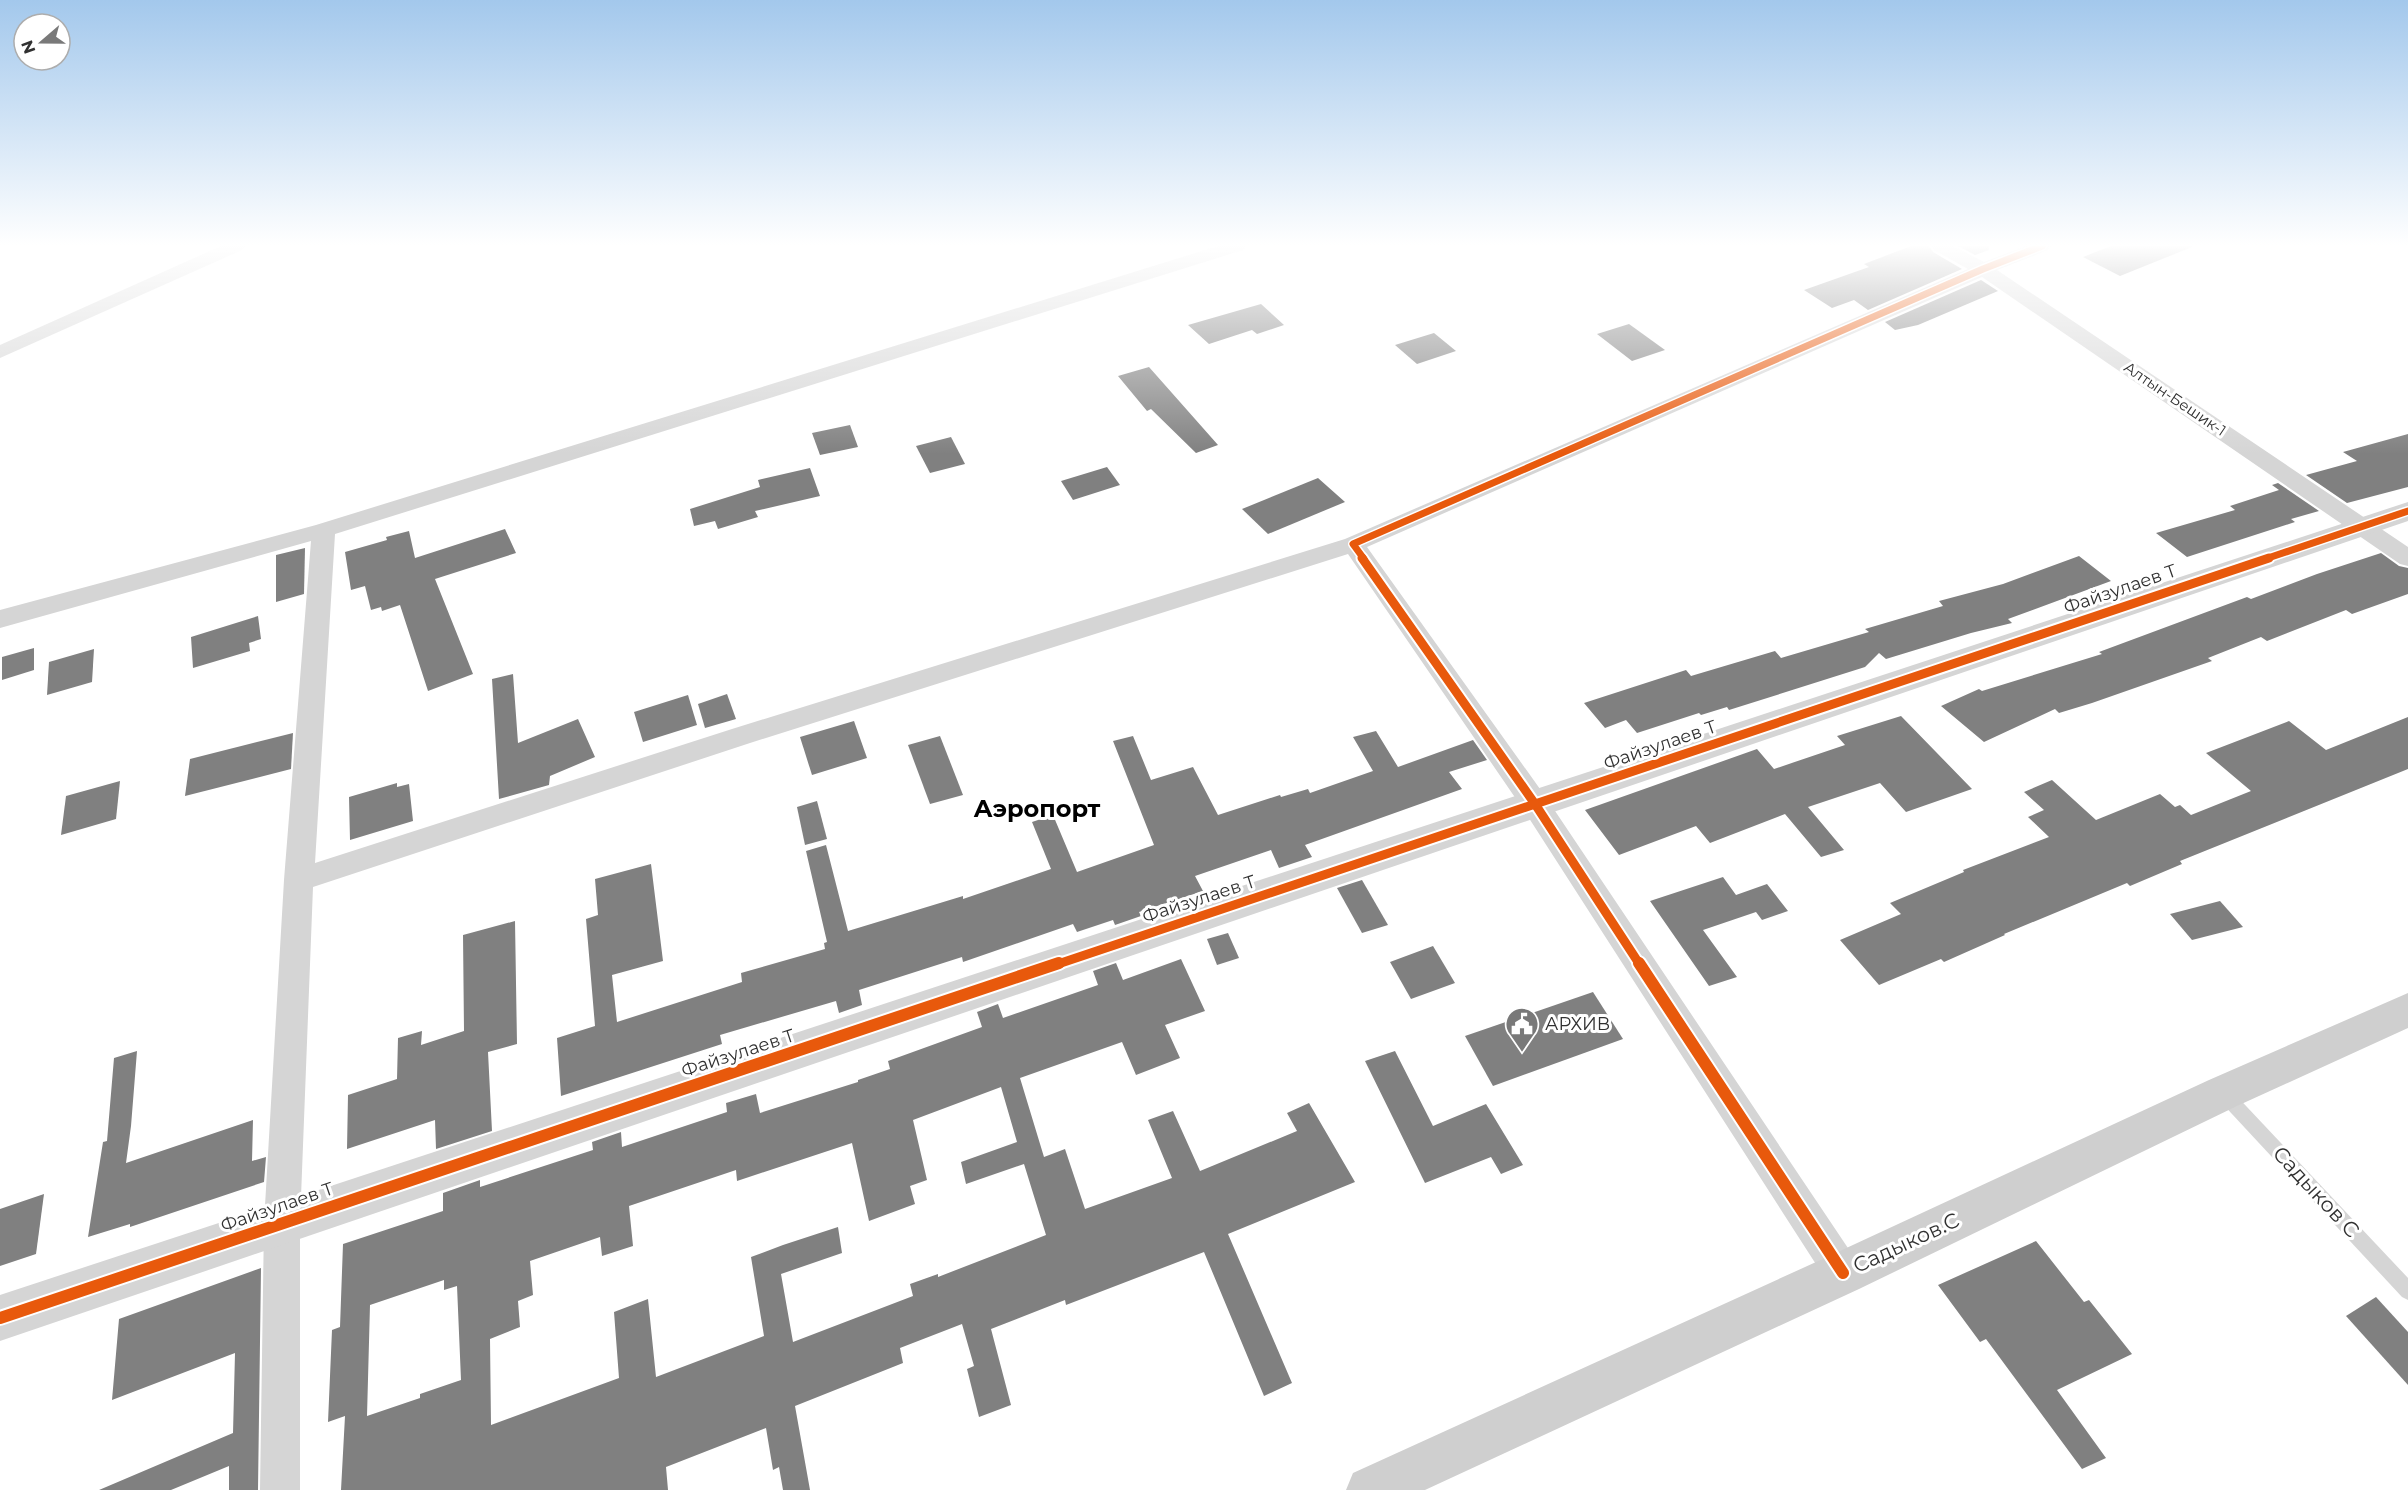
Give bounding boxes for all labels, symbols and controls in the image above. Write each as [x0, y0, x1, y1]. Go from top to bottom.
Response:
north arrow [12, 12, 72, 72]
text: N [17, 38, 40, 56]
street label: Алтын-Бешик-1 [2121, 357, 2230, 440]
street label: Файзулаев Т [2061, 559, 2180, 619]
street label: Файзулаев Т [1601, 715, 1720, 775]
district label: Аэропорт [974, 794, 1101, 823]
street label: Файзулаев Т [1140, 870, 1259, 928]
public building icon: АРХИВ [1504, 1006, 1540, 1053]
place label: АРХИВ [1545, 1013, 1610, 1035]
street label: Файзулаев Т [679, 1024, 798, 1082]
street label: Садыков С [2268, 1141, 2365, 1243]
street label: Файзулаев Т [218, 1177, 337, 1237]
street label: Садыков.С [1849, 1207, 1963, 1278]

